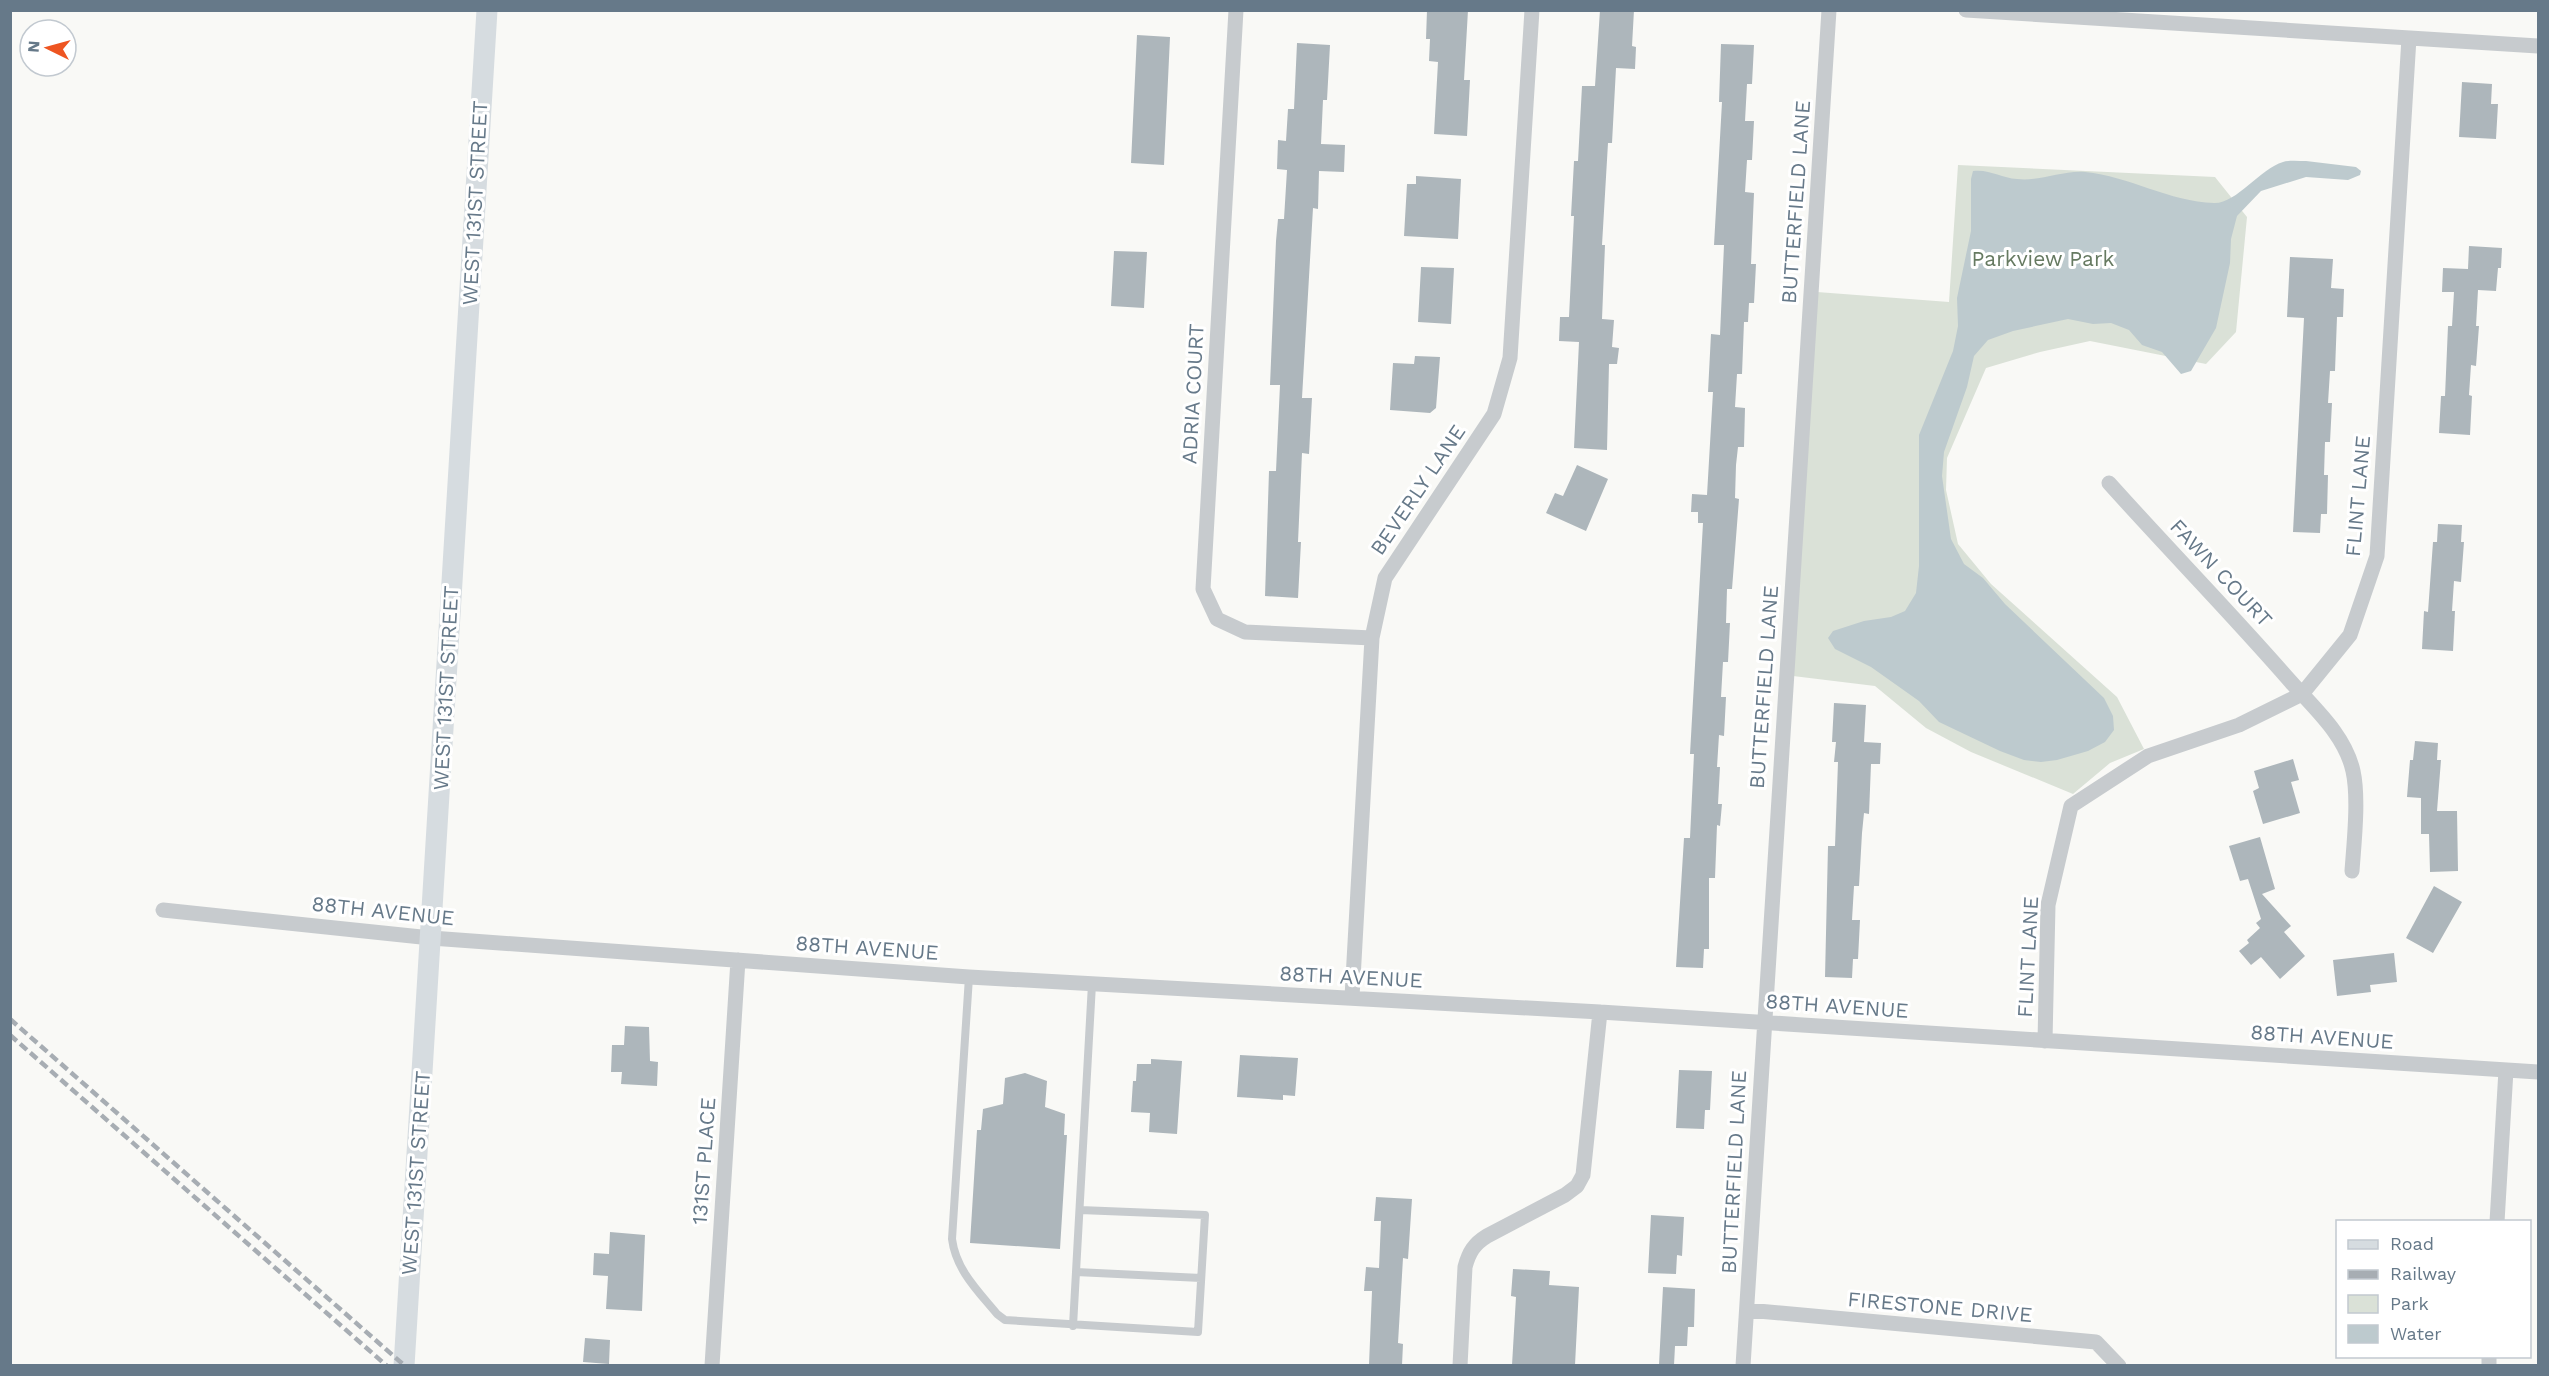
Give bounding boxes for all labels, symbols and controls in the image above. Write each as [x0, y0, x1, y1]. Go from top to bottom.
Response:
north arrow [18, 18, 78, 78]
text: N [24, 40, 44, 53]
street label: BUTTERFIELD LANE [1776, 99, 1815, 305]
street label: WEST 131ST STREET [457, 100, 492, 306]
park label: Parkview Park [1972, 246, 2115, 271]
street label: ADRIA COURT [1176, 323, 1209, 465]
street label: BEVERLY LANE [1365, 420, 1470, 560]
street label: FLINT LANE [2340, 434, 2375, 558]
street label: FAWN COURT [2165, 514, 2278, 632]
street label: BUTTERFIELD LANE [1744, 584, 1783, 790]
street label: WEST 131ST STREET [428, 585, 463, 791]
street label: 88TH AVENUE [310, 891, 456, 930]
street label: FLINT LANE [2012, 896, 2043, 1018]
street label: 88TH AVENUE [795, 930, 940, 965]
street label: 88TH AVENUE [1279, 960, 1423, 993]
street label: 88TH AVENUE [1765, 988, 1910, 1023]
street label: 88TH AVENUE [2250, 1019, 2395, 1054]
street label: WEST 131ST STREET [396, 1070, 435, 1276]
street label: BUTTERFIELD LANE [1716, 1070, 1751, 1274]
street label: 131ST PLACE [687, 1097, 720, 1225]
legend [2336, 1220, 2531, 1358]
text: Road [2390, 1233, 2434, 1254]
text: Railway [2390, 1263, 2457, 1284]
street label: FIRESTONE DRIVE [1847, 1286, 2034, 1327]
text: Park [2390, 1293, 2429, 1314]
text: Water [2390, 1323, 2442, 1344]

